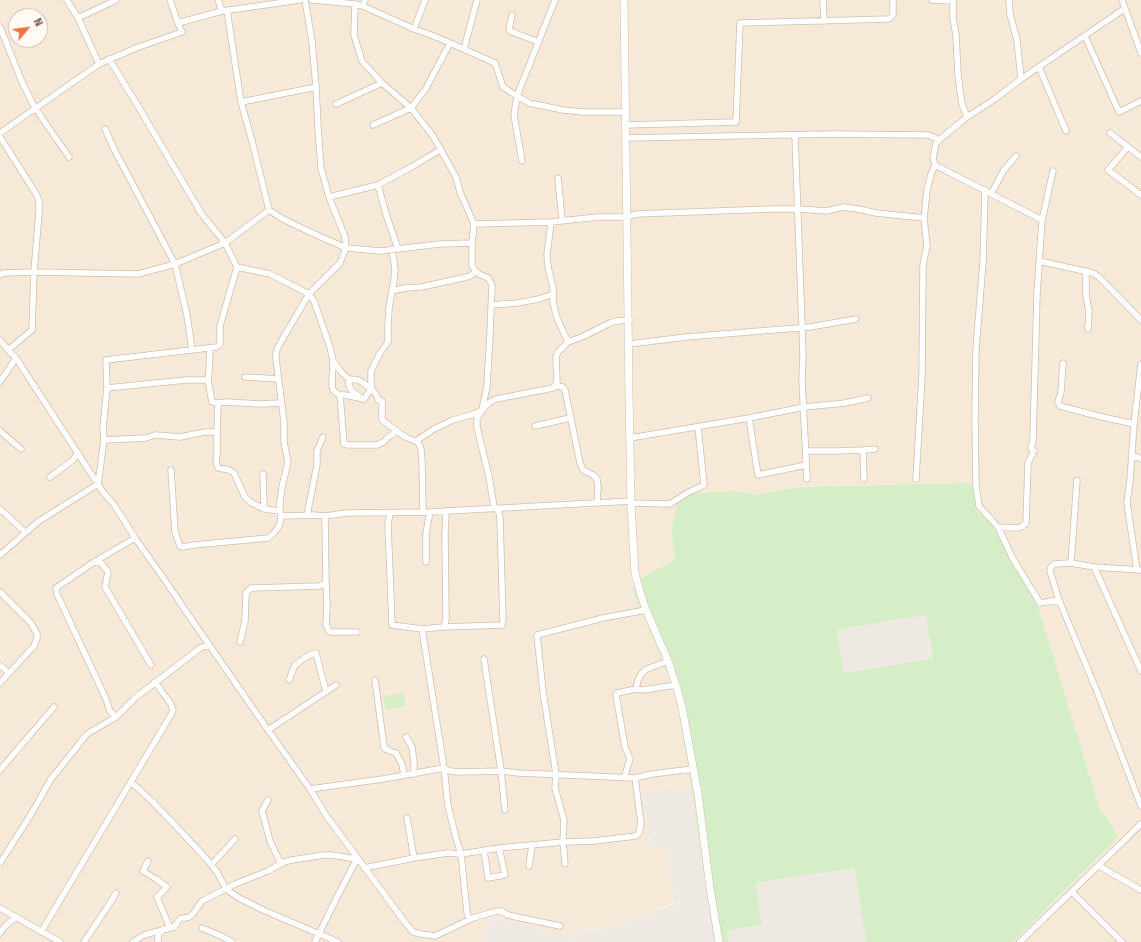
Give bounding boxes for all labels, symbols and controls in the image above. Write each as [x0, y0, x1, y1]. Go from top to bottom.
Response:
north arrow [8, 8, 48, 48]
text: N [31, 16, 46, 29]

